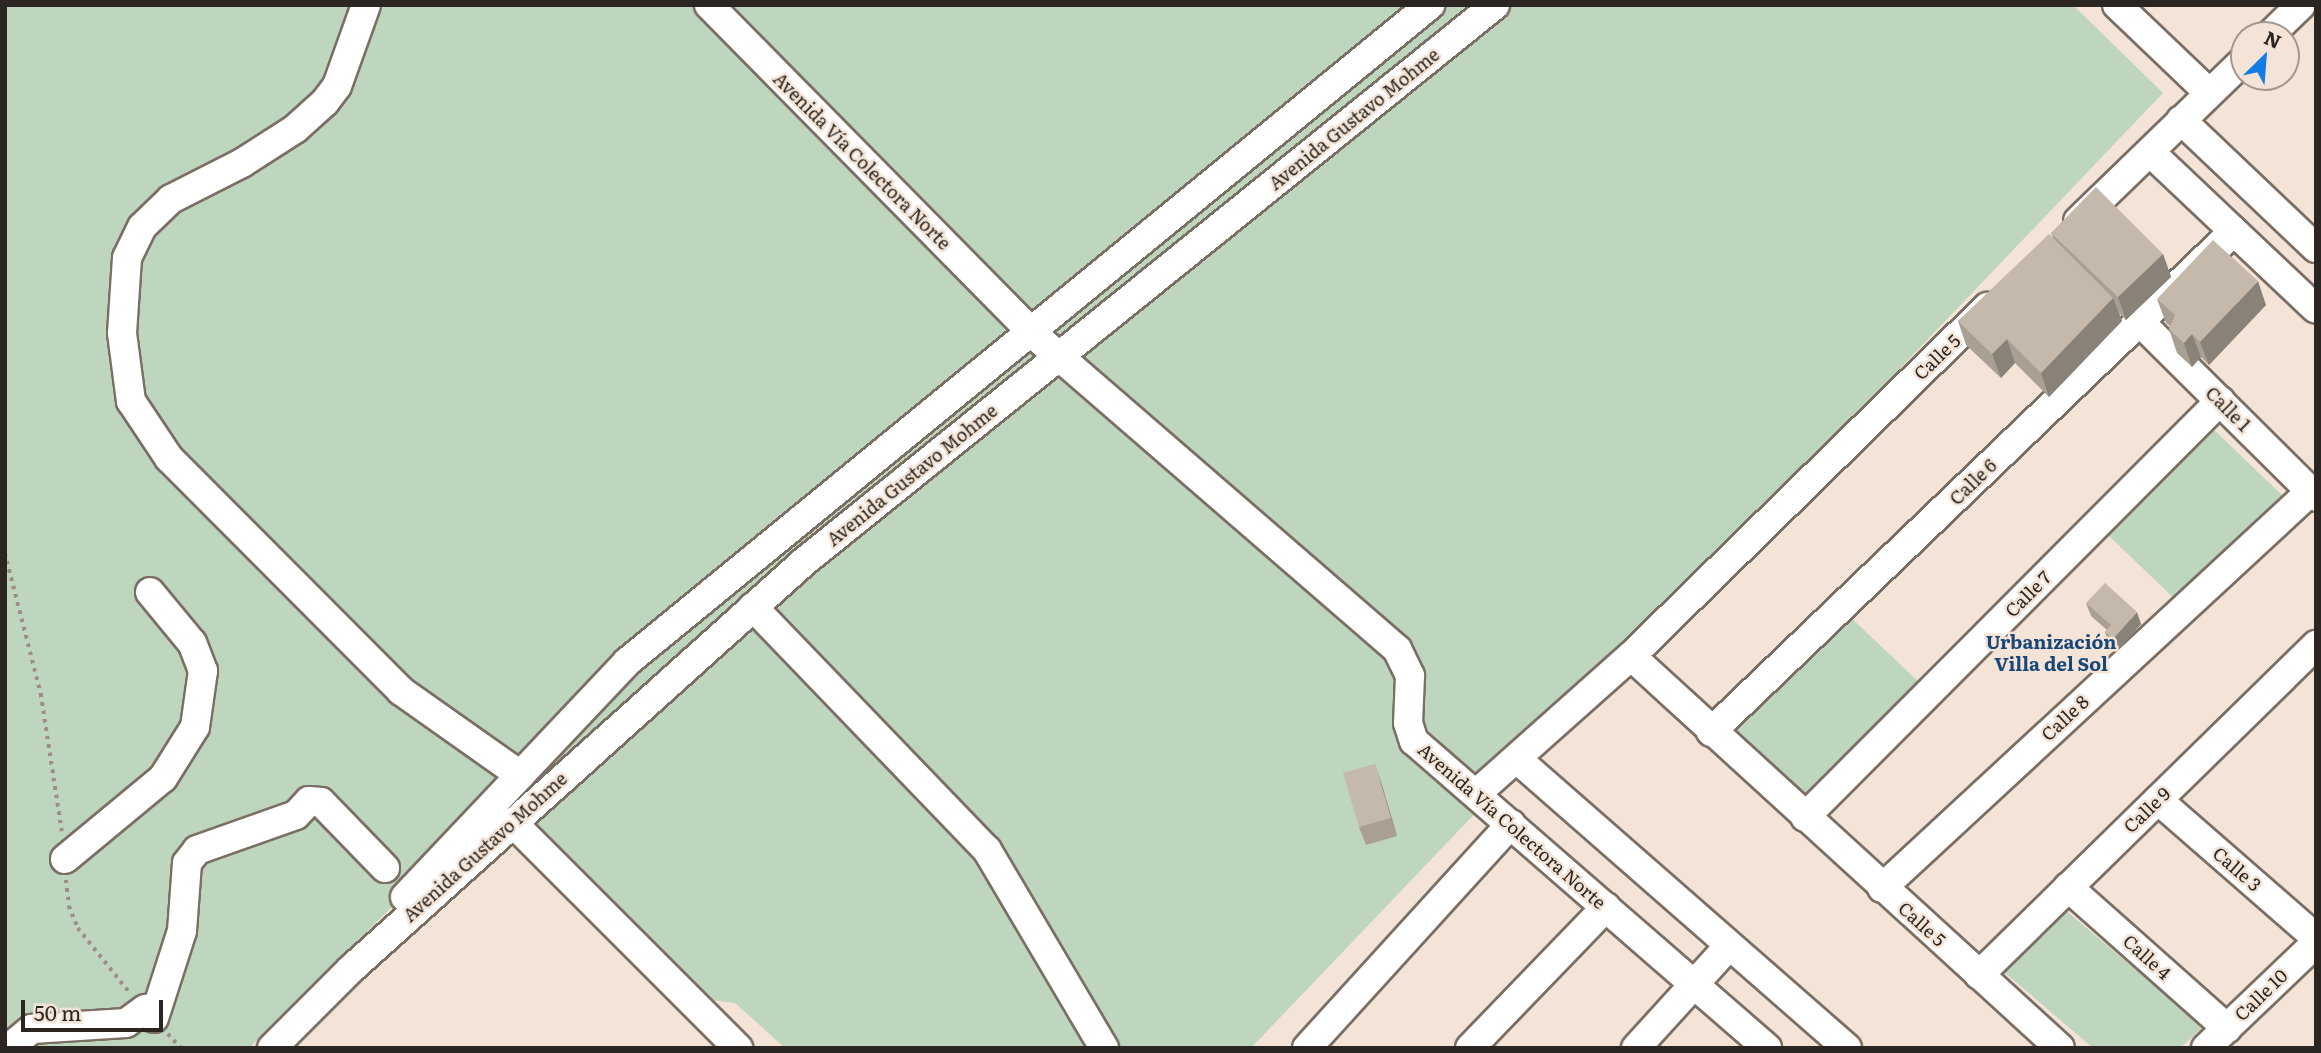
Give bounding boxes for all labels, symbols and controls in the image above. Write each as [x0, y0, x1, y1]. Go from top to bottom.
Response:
north arrow [2230, 21, 2300, 91]
text: N [2260, 23, 2286, 55]
street label: Avenida Gustavo Mohme [1264, 44, 1444, 194]
street label: Avenida Vía Colectora Norte [769, 68, 955, 254]
street label: Calle 5 [1909, 330, 1965, 384]
street label: Calle 1 [2201, 382, 2255, 436]
street label: Avenida Gustavo Mohme [822, 400, 1002, 550]
street label: Calle 6 [1945, 455, 2001, 509]
street label: Calle 7 [2001, 567, 2055, 621]
district label: Urbanización Villa del Sol [1986, 631, 2116, 675]
street label: Calle 8 [2037, 691, 2093, 745]
street label: Avenida Vía Colectora Norte [1414, 739, 1610, 913]
street label: Avenida Gustavo Mohme [399, 768, 571, 926]
street label: Calle 9 [2119, 783, 2175, 837]
street label: Calle 3 [2209, 842, 2265, 896]
street label: Calle 5 [1894, 897, 1950, 951]
street label: Calle 4 [2119, 930, 2175, 984]
street label: Calle 10 [2230, 965, 2292, 1025]
scale bar [24, 986, 166, 1030]
text: 50 m [34, 996, 81, 1027]

